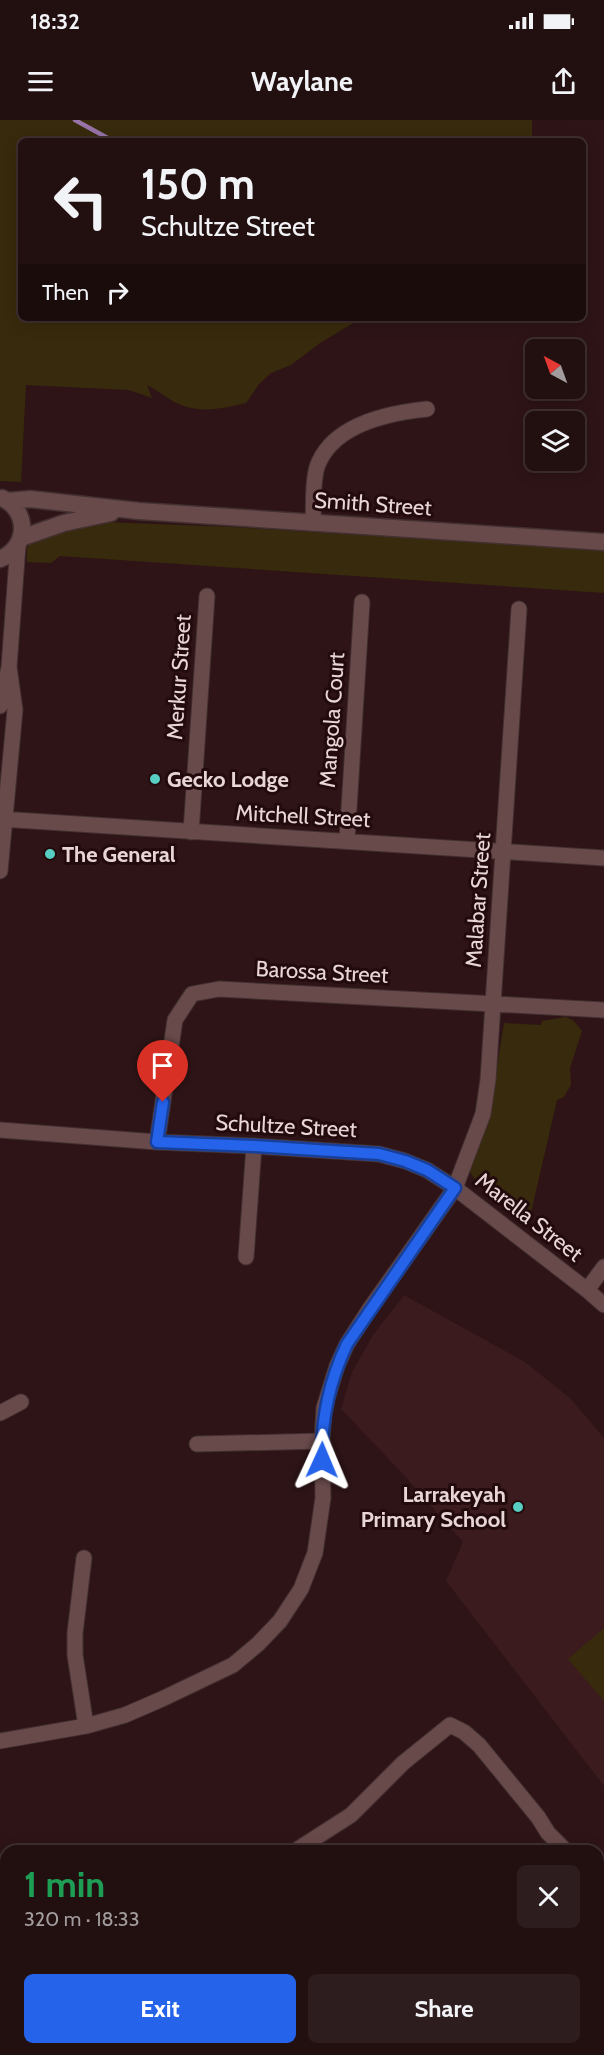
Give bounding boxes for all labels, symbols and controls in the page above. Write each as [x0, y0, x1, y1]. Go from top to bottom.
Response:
text: 18:32 [30, 8, 80, 35]
icon: menu [24, 65, 57, 98]
text: Waylane [251, 65, 353, 98]
icon: share [547, 65, 580, 98]
text: 150 m [141, 158, 255, 210]
icon: left [42, 162, 120, 240]
text: Schultze Street [141, 210, 315, 243]
icon: right [101, 276, 134, 309]
text: Then [42, 279, 89, 306]
north arrow [525, 339, 585, 399]
map controls [525, 339, 585, 471]
button: layers [525, 411, 585, 471]
street label: Smith Street [313, 486, 433, 522]
street label: Merkur Street [161, 613, 197, 741]
street label: Mangola Court [314, 651, 350, 789]
place label: Gecko Lodge [167, 766, 289, 793]
marker: Gecko Lodge [148, 772, 162, 786]
street label: Mitchell Street [235, 799, 372, 833]
street label: Malabar Street [460, 831, 496, 968]
place label: The General [62, 841, 176, 868]
marker: The General [43, 847, 57, 861]
street label: Barossa Street [255, 955, 390, 989]
pin [137, 1040, 188, 1102]
icon: arrive [146, 1049, 179, 1082]
street label: Schultze Street [215, 1109, 358, 1143]
street label: Marella Street [470, 1167, 588, 1268]
position arrow [290, 1428, 354, 1492]
place label: Larrakeyah Primary School [361, 1481, 506, 1533]
marker: Larrakeyah Primary School [511, 1500, 525, 1514]
text: 1 min [24, 1862, 105, 1906]
button: close [517, 1865, 580, 1928]
text: 320 m · 18:33 [24, 1907, 140, 1931]
button: Exit [24, 1974, 296, 2043]
button: Share [308, 1974, 580, 2043]

